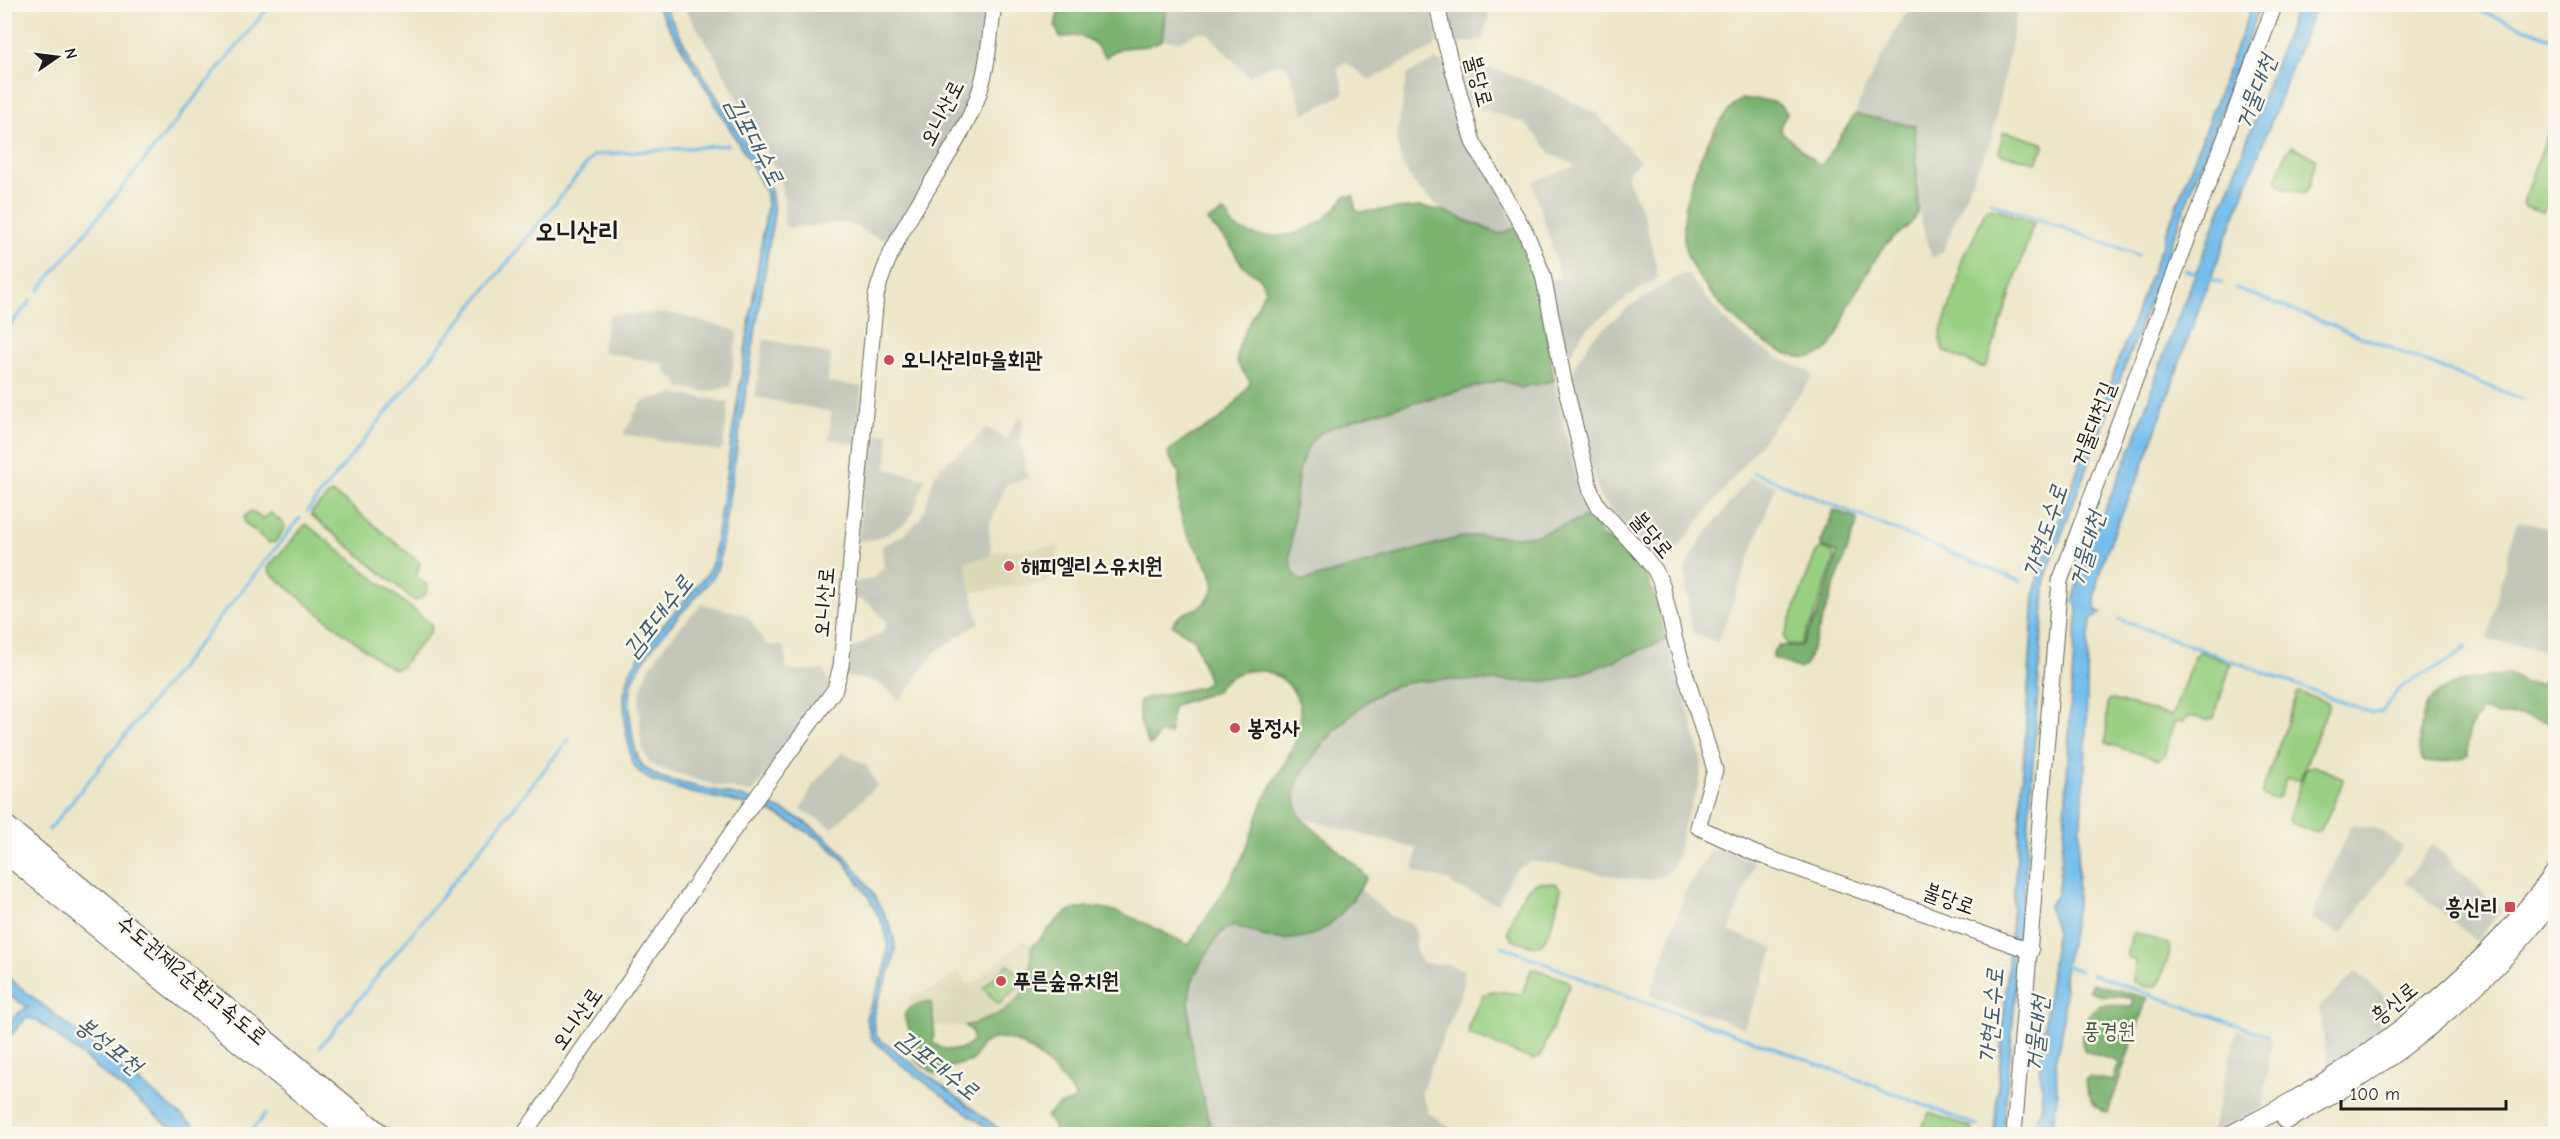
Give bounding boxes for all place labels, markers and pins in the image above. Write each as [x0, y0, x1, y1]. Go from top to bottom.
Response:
place label: 오니산리마을회관 [901, 347, 1043, 373]
marker: 오니산리마을회관 [882, 353, 896, 367]
place label: 해피엘리스유치원 [1021, 553, 1163, 579]
marker: 해피엘리스유치원 [1002, 559, 1016, 573]
place label: 봉정사 [1247, 715, 1300, 741]
marker: 봉정사 [1228, 721, 1242, 735]
place label: 흥신리 [2445, 894, 2498, 920]
marker: 흥신리 [2503, 900, 2517, 914]
place label: 푸른숲유치원 [1013, 968, 1119, 994]
marker: 푸른숲유치원 [994, 974, 1008, 988]

